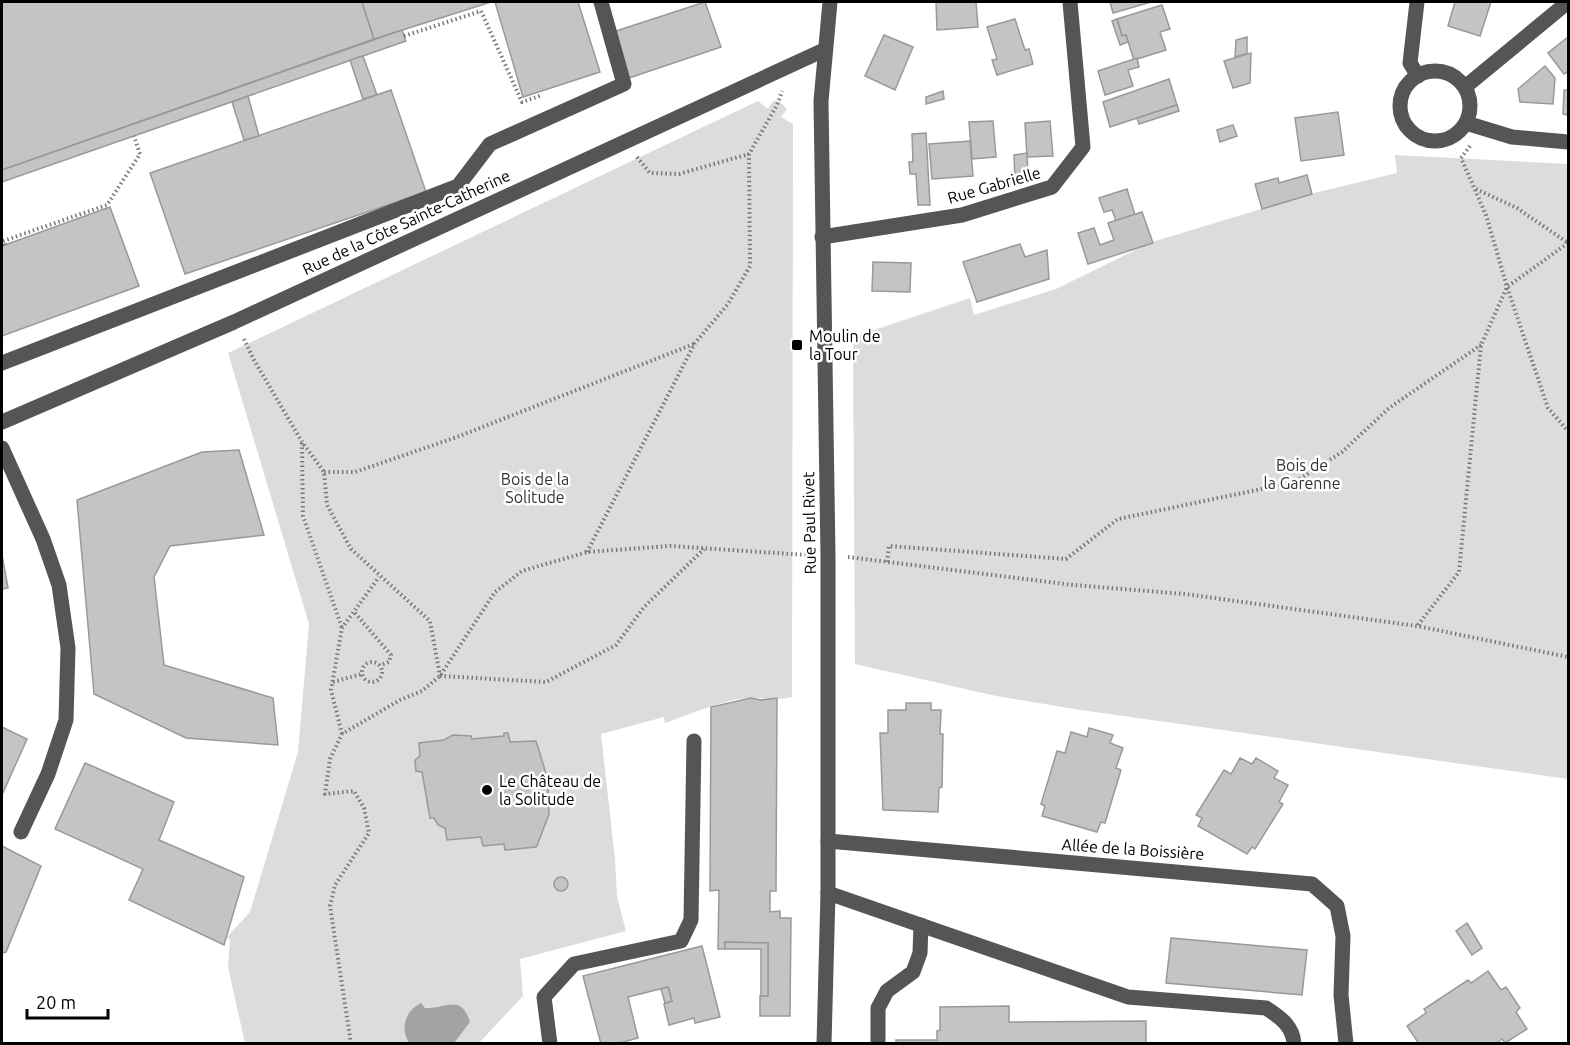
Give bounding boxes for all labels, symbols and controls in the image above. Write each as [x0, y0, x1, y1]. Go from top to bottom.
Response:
street label: Rue Gabrielle [945, 163, 1043, 207]
street label: Rue de la Côte Sainte-Catherine [299, 166, 513, 278]
place label: Moulin de la Tour [809, 327, 880, 363]
marker: Moulin de la Tour [790, 338, 804, 352]
park label: Bois de la Garenne [1264, 456, 1340, 492]
park label: Bois de la Solitude [501, 470, 569, 506]
street label: Rue Paul Rivet [799, 471, 819, 575]
place label: Le Château de la Solitude [499, 772, 601, 808]
marker: Le Château de la Solitude [480, 783, 494, 797]
street label: Allée de la Boissière [1061, 835, 1205, 863]
scale bar [27, 982, 108, 1020]
text: 20 m [36, 992, 76, 1012]

